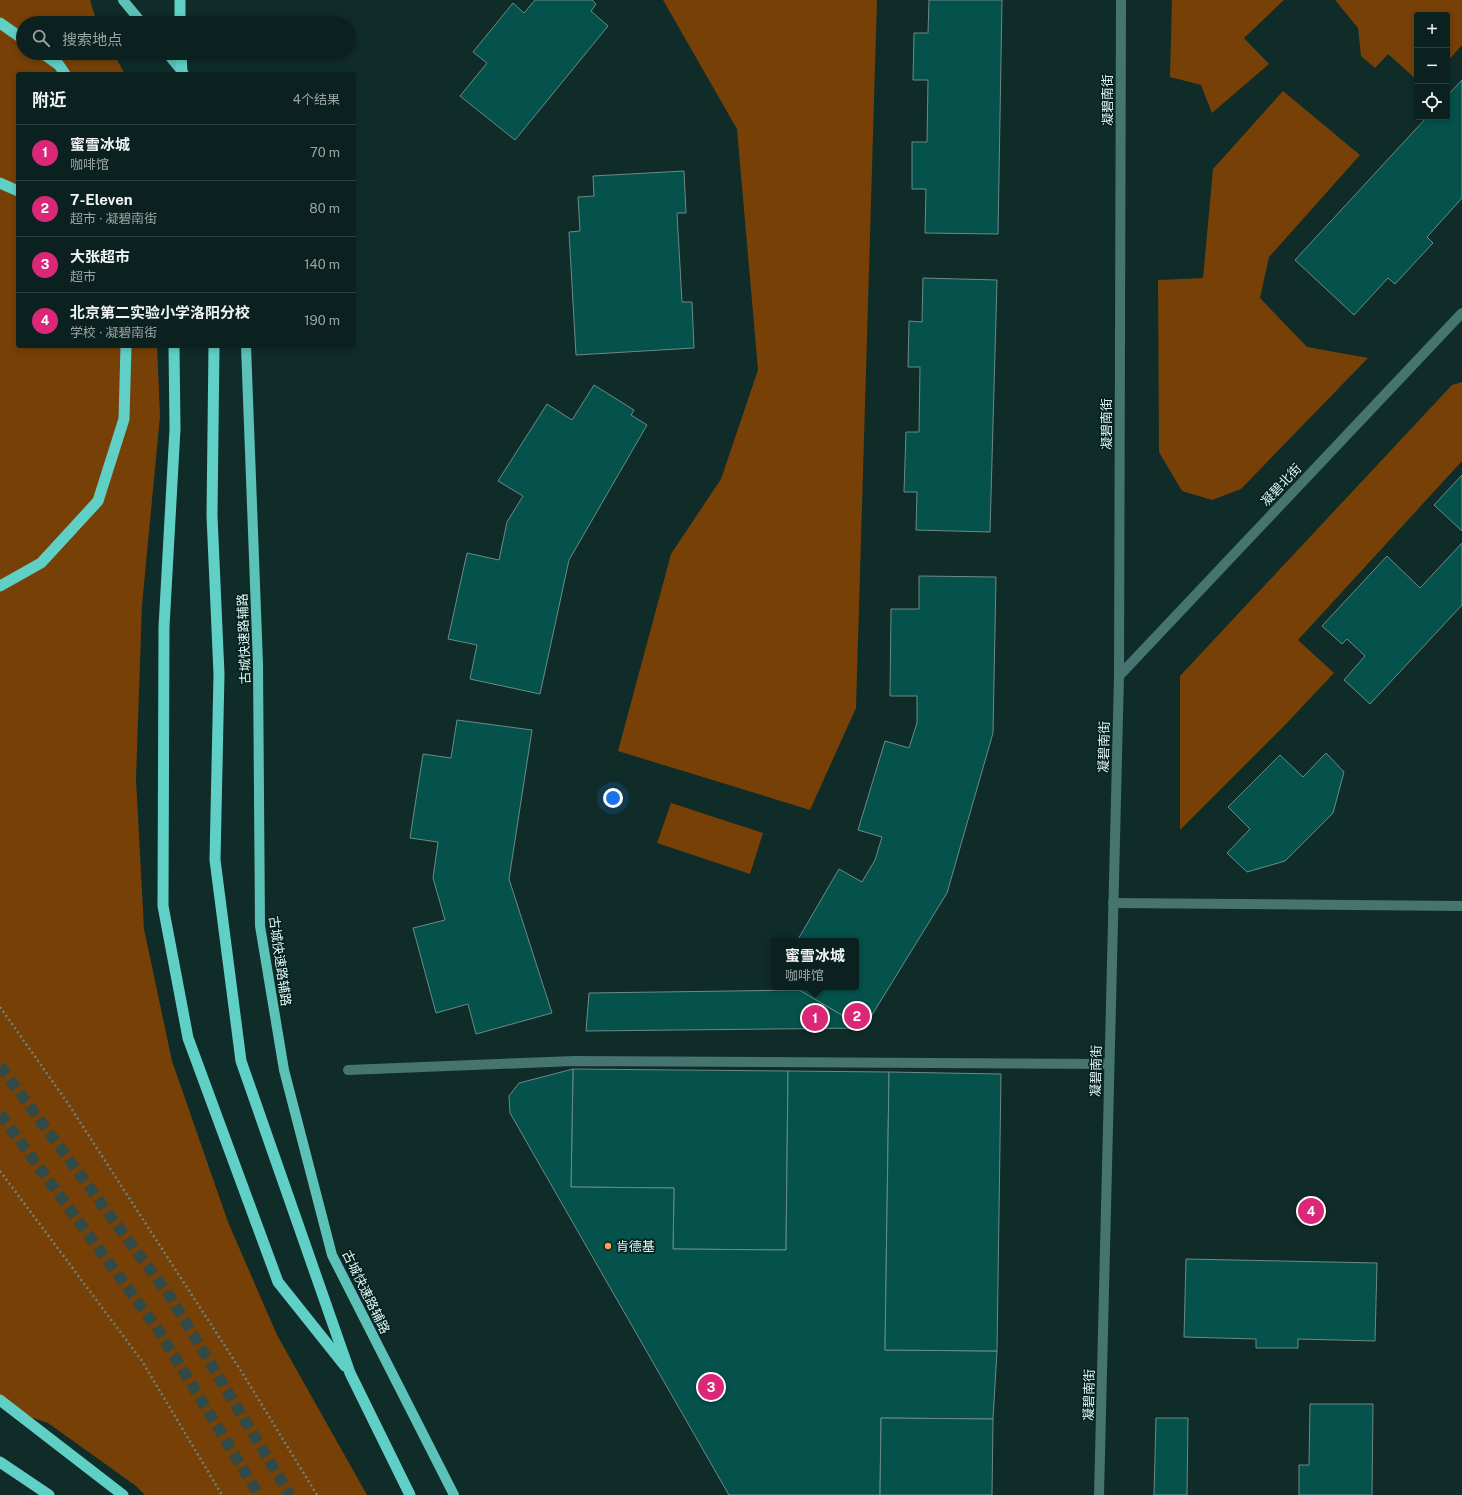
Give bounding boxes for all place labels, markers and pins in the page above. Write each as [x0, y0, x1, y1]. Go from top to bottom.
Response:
pin: 2 [844, 1001, 870, 1031]
pin: 1 [802, 1003, 828, 1033]
pin: 4 [1298, 1196, 1324, 1226]
place label: 肯德基 [616, 1239, 655, 1254]
marker: 肯德基 [603, 1241, 613, 1251]
pin: 3 [698, 1372, 724, 1402]

